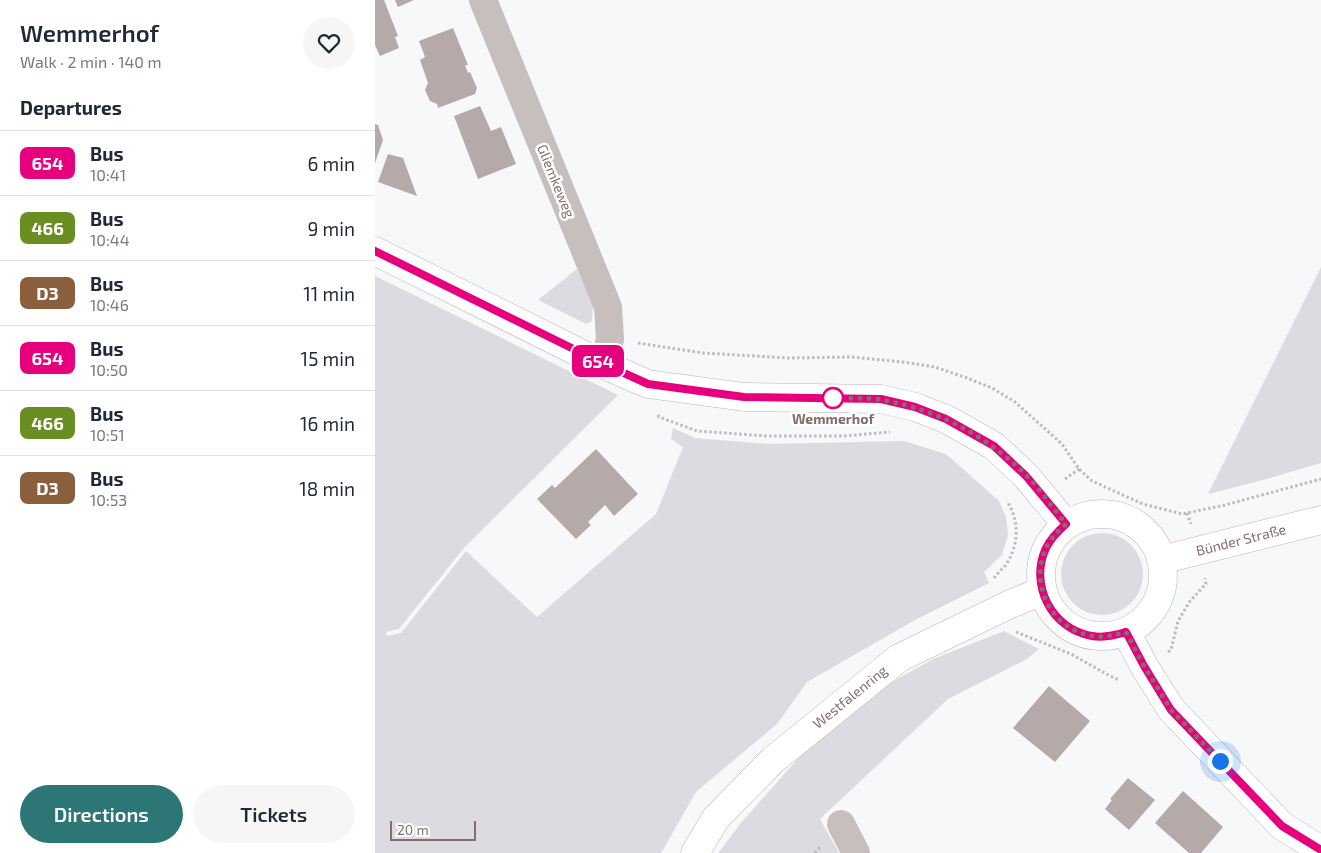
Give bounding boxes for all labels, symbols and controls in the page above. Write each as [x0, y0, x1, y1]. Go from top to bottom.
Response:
button: heart [303, 17, 355, 69]
text: Wemmerhof [20, 18, 159, 47]
text: Walk · 2 min · 140 m [20, 52, 162, 71]
text: Departures [20, 96, 122, 119]
text: Bus [90, 142, 124, 165]
street label: Gliemkeweg [534, 142, 579, 220]
text: 654 [31, 152, 64, 174]
text: 6 min [307, 152, 355, 175]
text: 10:41 [90, 165, 126, 184]
text: Bus [90, 207, 124, 230]
text: 466 [31, 217, 64, 239]
text: 9 min [307, 217, 355, 240]
text: 10:44 [90, 230, 129, 249]
text: Bus [90, 272, 124, 295]
text: D3 [36, 282, 59, 304]
text: 11 min [303, 282, 355, 305]
text: 10:46 [90, 295, 129, 314]
text: Bus [90, 337, 124, 360]
line badge: 654 [569, 345, 627, 377]
text: 654 [31, 347, 64, 369]
text: 15 min [301, 347, 355, 370]
text: 654 [582, 350, 614, 372]
text: 10:50 [90, 360, 128, 379]
marker: Wemmerhof [822, 387, 844, 409]
text: Bus [90, 402, 124, 425]
place label: Wemmerhof [792, 410, 874, 427]
text: 466 [31, 412, 64, 434]
text: 16 min [300, 412, 355, 435]
text: 10:51 [90, 425, 125, 444]
text: Bus [90, 467, 124, 490]
text: D3 [36, 477, 59, 499]
text: 18 min [299, 477, 355, 500]
text: 10:53 [90, 490, 127, 509]
street label: Bünder Straße [1194, 520, 1288, 559]
street label: Westfalenring [809, 661, 890, 732]
your location [1208, 749, 1233, 774]
button: Directions [20, 785, 183, 843]
button: Tickets [193, 785, 355, 843]
scale bar [390, 818, 476, 841]
text: 20 m [397, 821, 429, 838]

